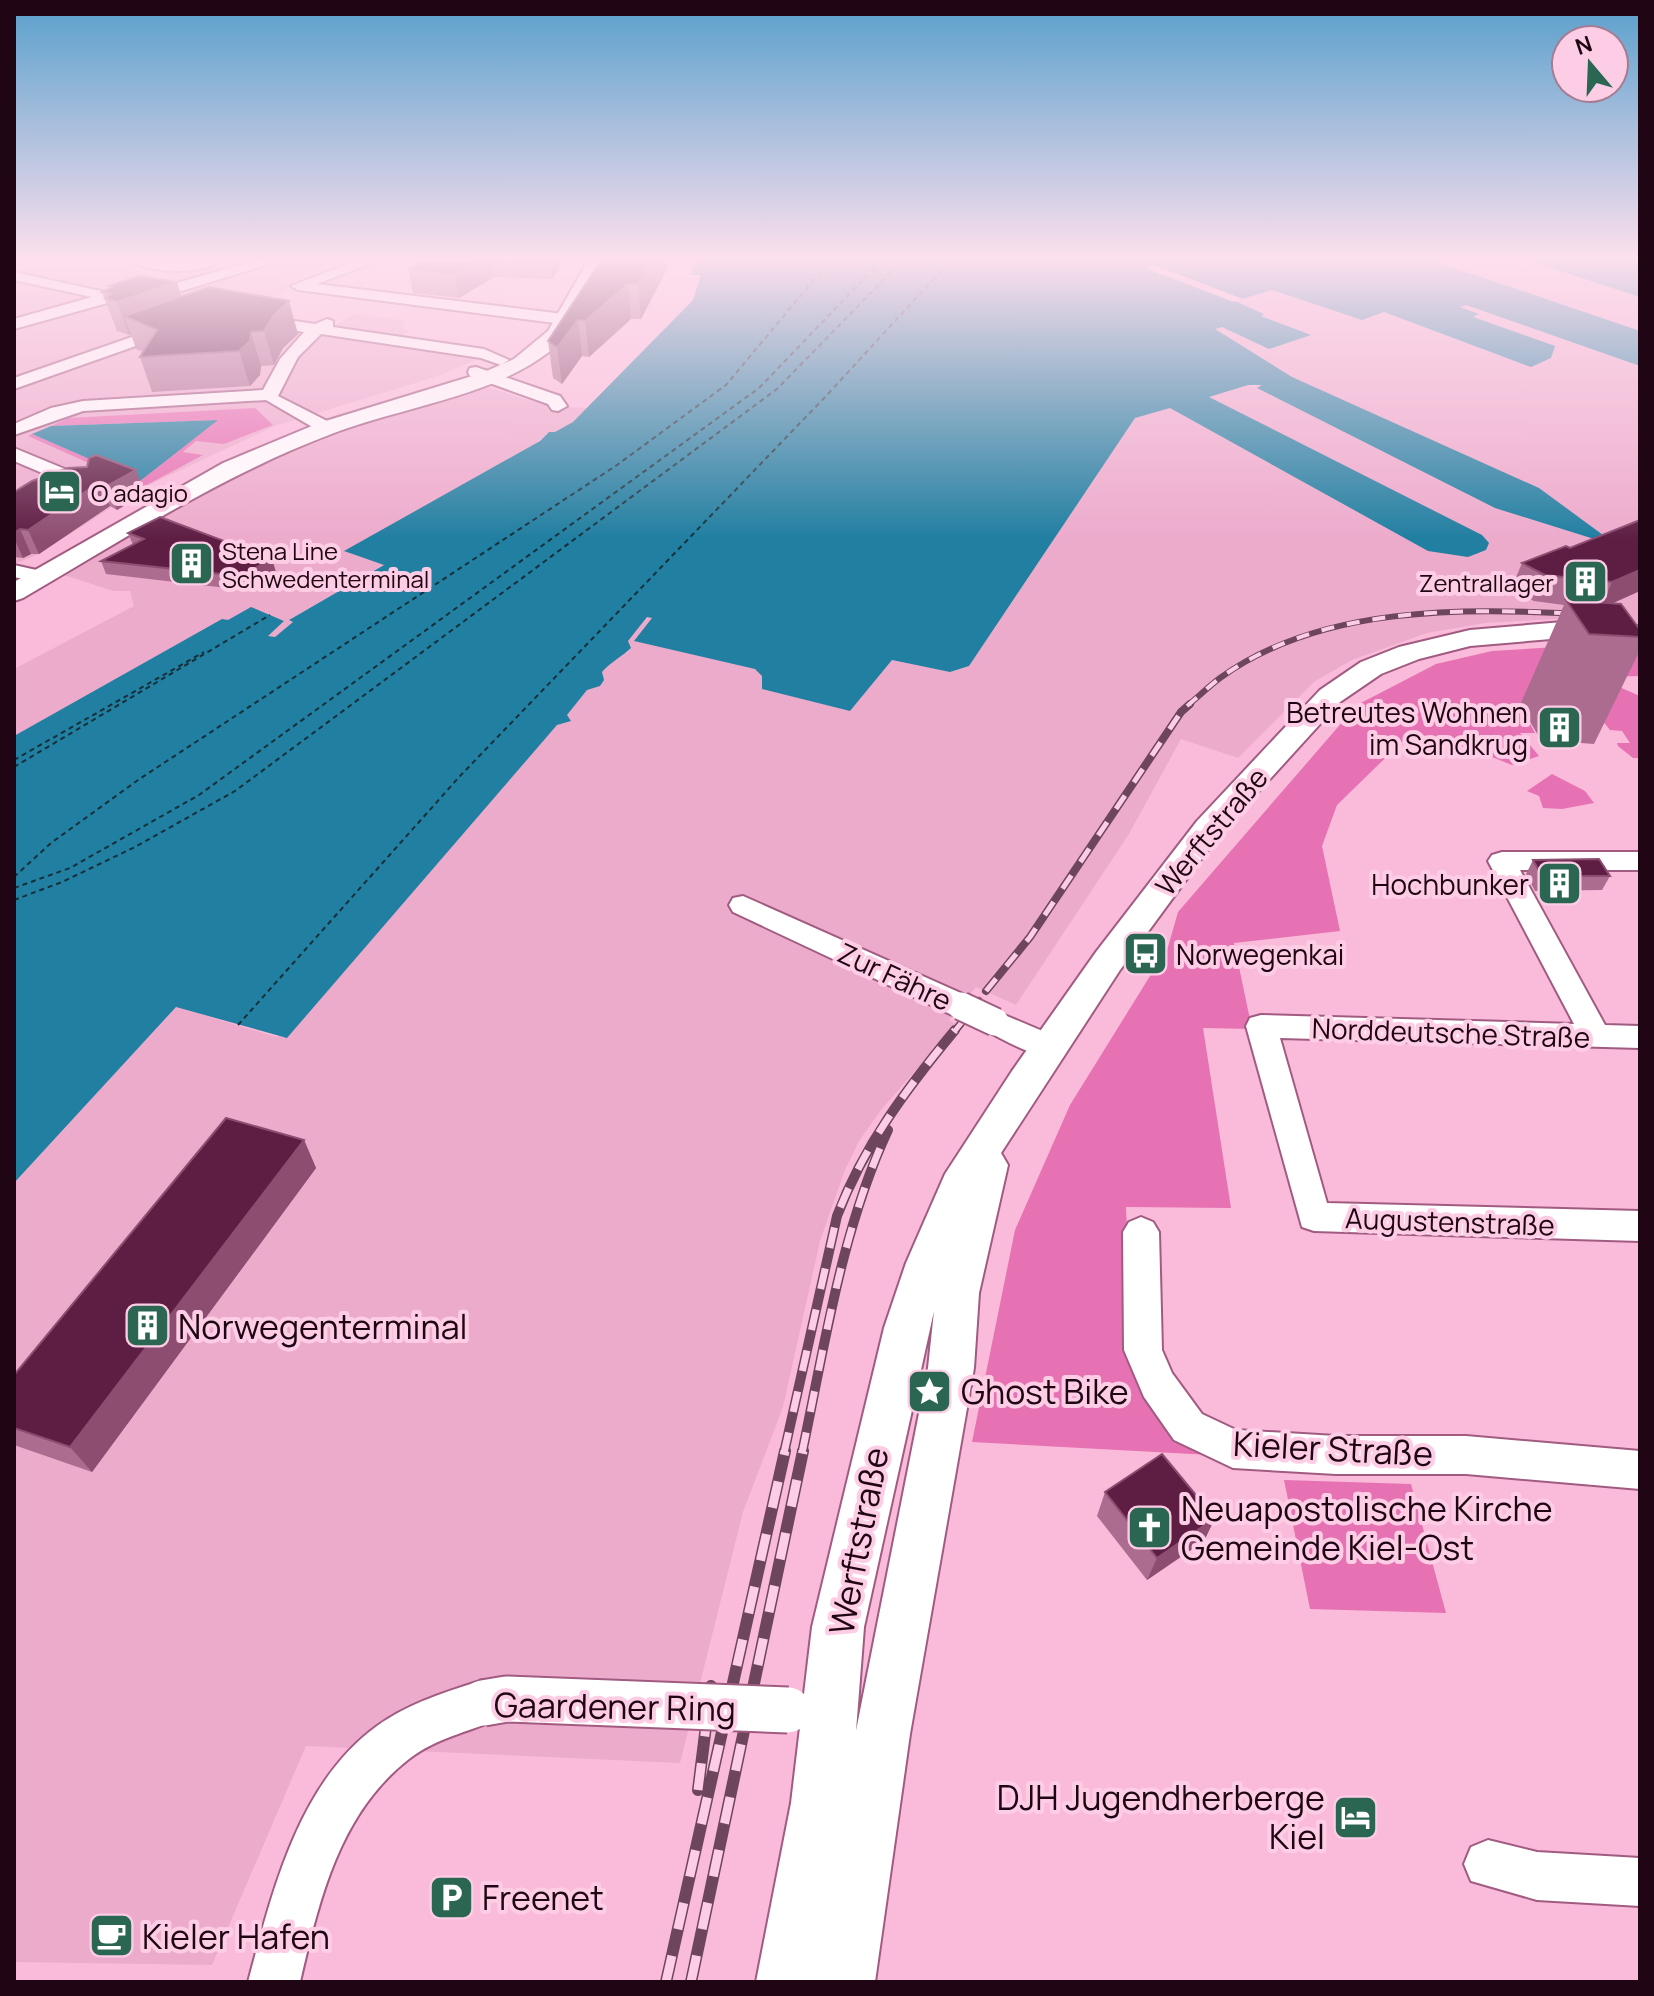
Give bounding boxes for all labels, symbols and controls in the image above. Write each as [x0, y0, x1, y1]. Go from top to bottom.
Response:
north arrow [1550, 24, 1630, 104]
text: N [1571, 28, 1596, 62]
hotel icon: O adagio [36, 468, 84, 516]
place label: O adagio [91, 476, 188, 509]
place label: Stena Line Schwedenterminal [222, 534, 429, 595]
building icon: Stena Line Schwedenterminal [167, 540, 215, 588]
building icon: Zentrallager [1561, 558, 1609, 606]
place label: Zentrallager [1419, 566, 1554, 599]
place label: Betreutes Wohnen im Sandkrug [1286, 693, 1528, 763]
building icon: Betreutes Wohnen im Sandkrug [1535, 704, 1583, 752]
street label: Werftstraße [1146, 759, 1276, 903]
building icon: Hochbunker [1536, 860, 1584, 908]
place label: Hochbunker [1371, 865, 1529, 903]
bus stop icon: Norwegenkai [1121, 930, 1169, 978]
street label: Zur Fähre [832, 933, 958, 1019]
place label: Norwegenkai [1176, 935, 1344, 973]
street label: Norddeutsche Straße [1311, 1008, 1591, 1056]
street label: Augustenstraße [1345, 1198, 1555, 1244]
building icon: Norwegenterminal [123, 1302, 171, 1350]
place label: Norwegenterminal [178, 1303, 467, 1349]
place icon: Ghost Bike [906, 1367, 954, 1415]
place label: Ghost Bike [961, 1368, 1129, 1414]
street label: Kieler Straße [1232, 1420, 1434, 1476]
street label: Werftstraße [817, 1443, 899, 1639]
place label: Neuapostolische Kirche Gemeinde Kiel-Ost [1181, 1485, 1553, 1570]
church icon: Neuapostolische Kirche Gemeinde Kiel-Ost [1126, 1504, 1174, 1552]
street label: Gaardener Ring [494, 1681, 736, 1731]
place label: DJH Jugendherberge Kiel [997, 1774, 1325, 1859]
hotel icon: DJH Jugendherberge Kiel [1332, 1793, 1380, 1841]
parking icon: Freenet [427, 1873, 475, 1921]
place label: Freenet [482, 1874, 604, 1920]
cafe icon: Kieler Hafen [87, 1912, 135, 1960]
place label: Kieler Hafen [142, 1913, 330, 1959]

